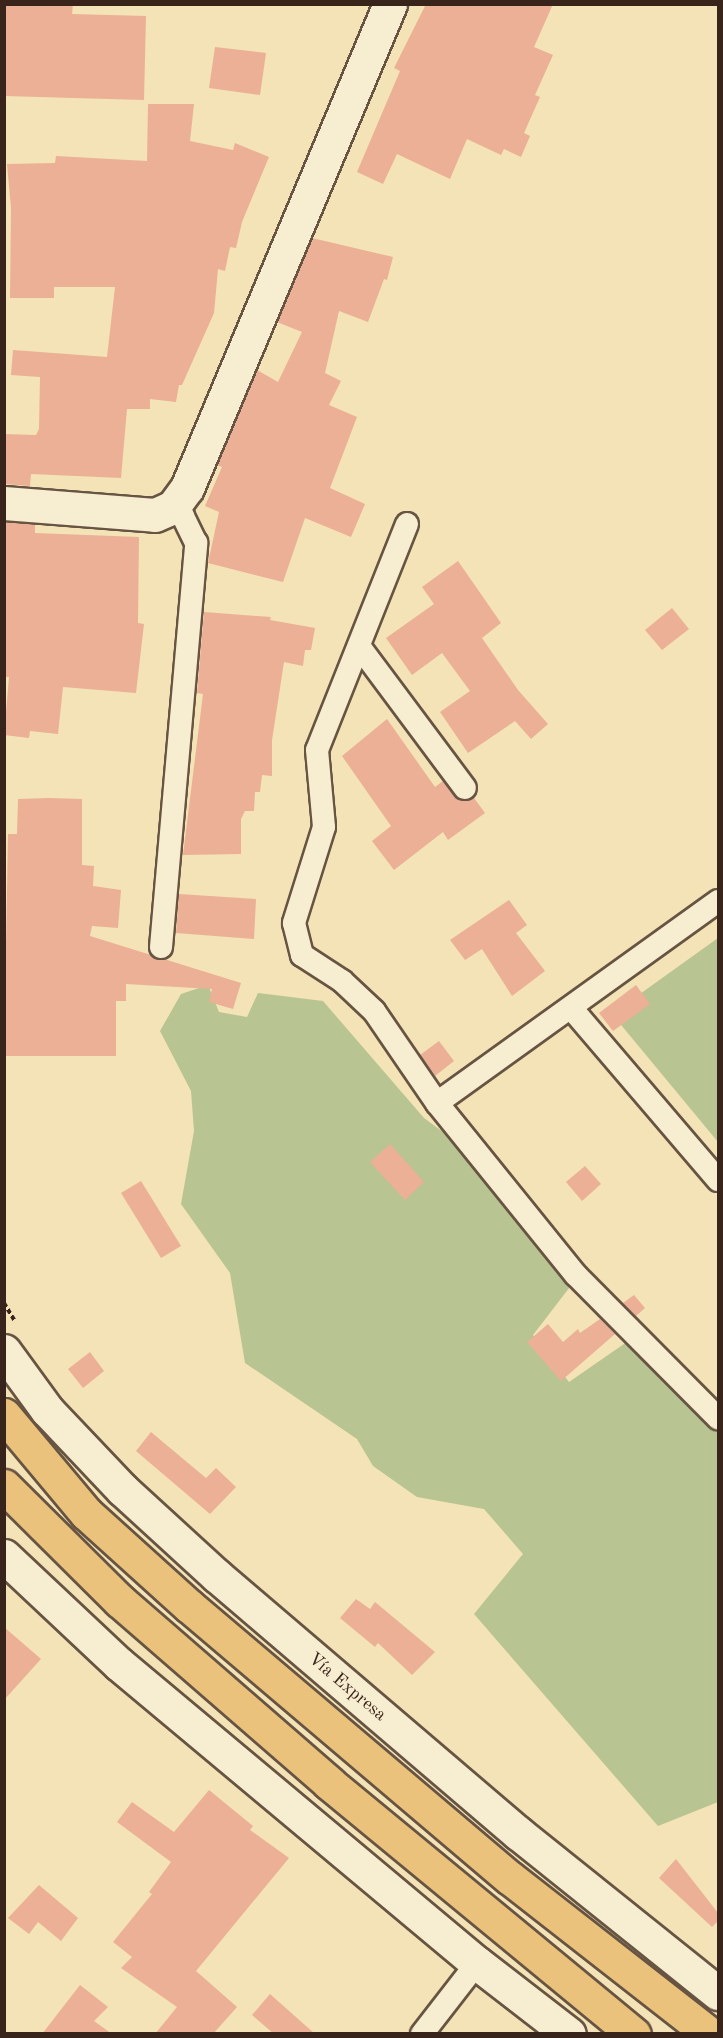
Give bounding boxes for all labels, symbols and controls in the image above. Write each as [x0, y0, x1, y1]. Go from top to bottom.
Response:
street label: Vía Expresa [304, 1648, 390, 1726]

